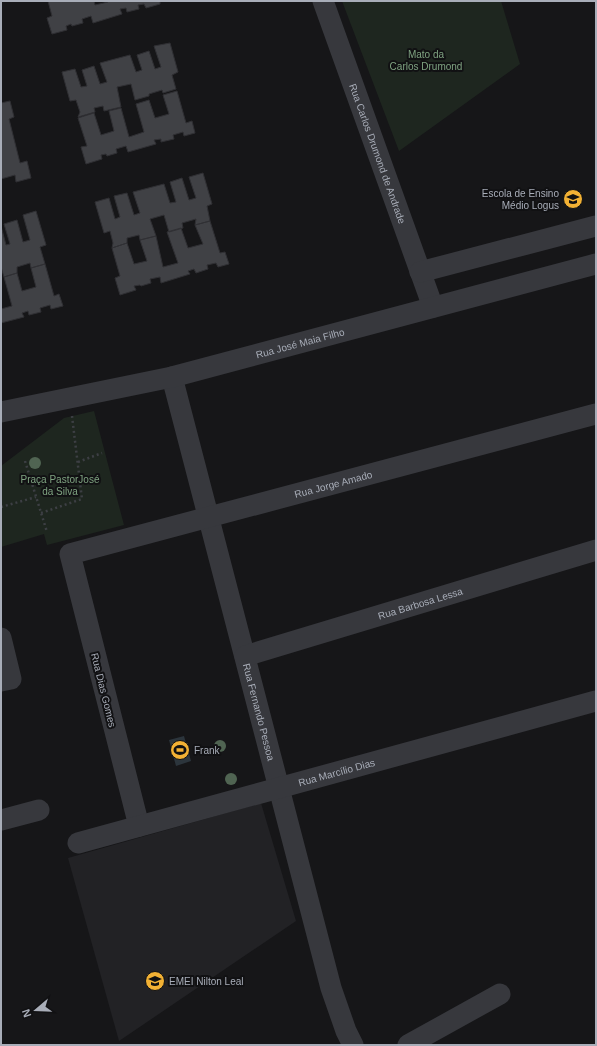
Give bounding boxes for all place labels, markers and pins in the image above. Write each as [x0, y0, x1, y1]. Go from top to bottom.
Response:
place label: Escola de Ensino Médio Logus [482, 188, 559, 211]
school or university icon: Escola de Ensino Médio Logus [562, 188, 584, 210]
sports icon: Frank [169, 739, 191, 761]
place label: Frank [194, 745, 221, 756]
school or university icon: EMEI Nilton Leal [144, 970, 166, 992]
place label: EMEI Nilton Leal [169, 976, 243, 987]

